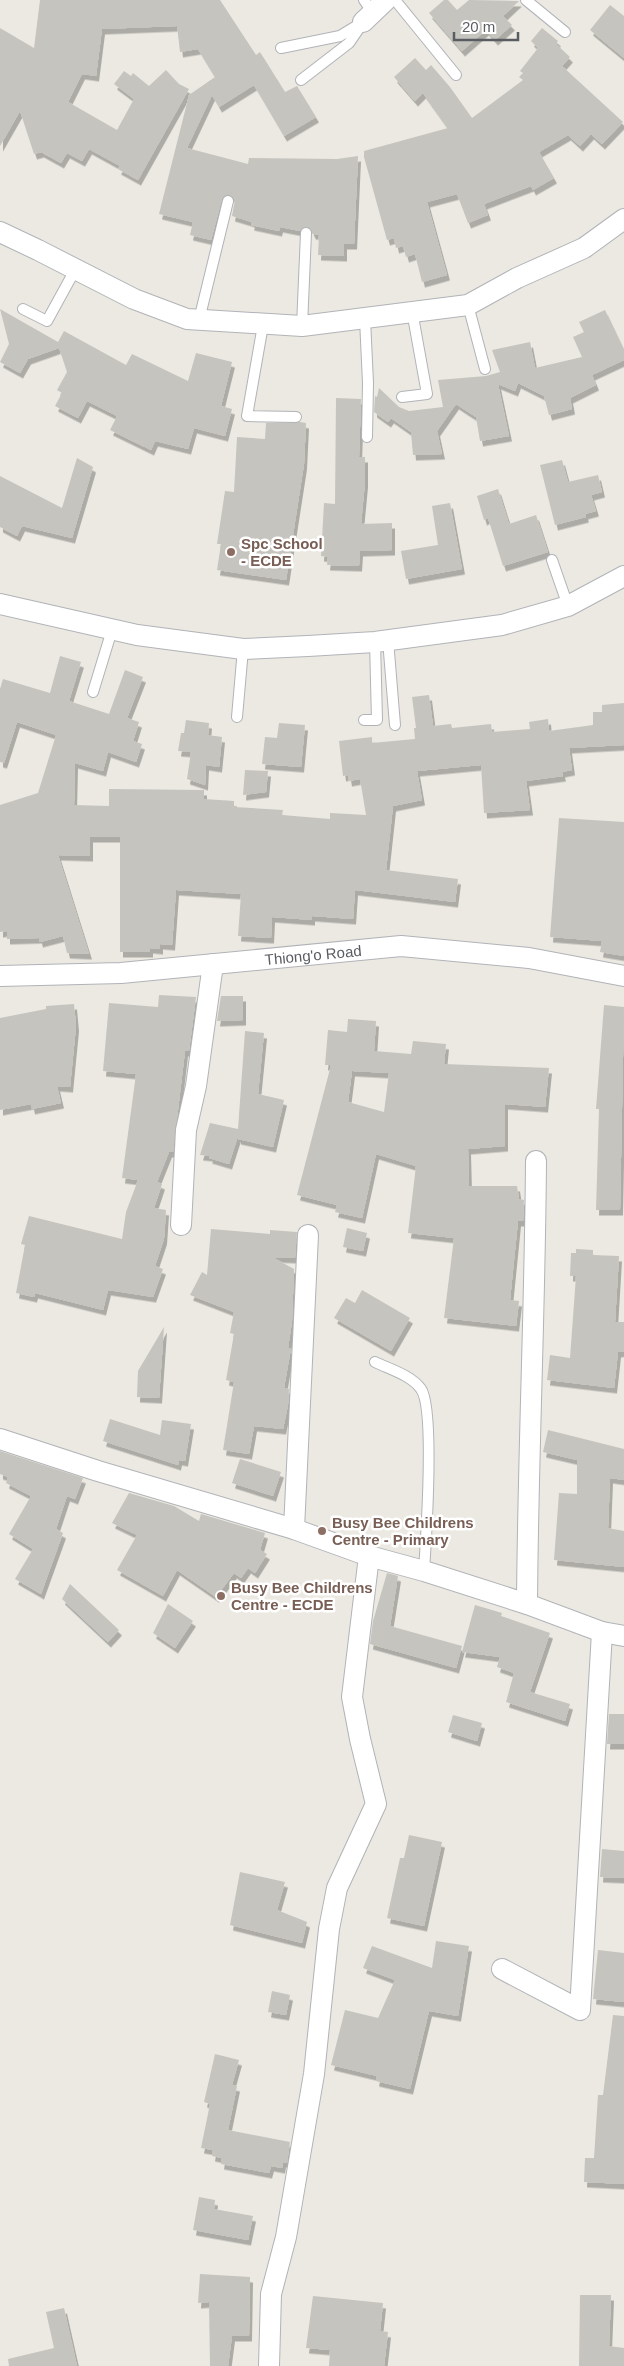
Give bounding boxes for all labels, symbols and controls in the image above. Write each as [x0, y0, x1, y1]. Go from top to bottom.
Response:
scale bar [454, 10, 518, 42]
text: 20 m [462, 18, 495, 35]
place label: Spc School - ECDE [241, 535, 323, 569]
marker: Spc School - ECDE [225, 546, 237, 558]
street label: Thiong'o Road [264, 941, 362, 968]
place label: Busy Bee Childrens Centre - Primary [332, 1514, 474, 1548]
marker: Busy Bee Childrens Centre - Primary [316, 1525, 328, 1537]
place label: Busy Bee Childrens Centre - ECDE [231, 1579, 373, 1613]
marker: Busy Bee Childrens Centre - ECDE [215, 1590, 227, 1602]

